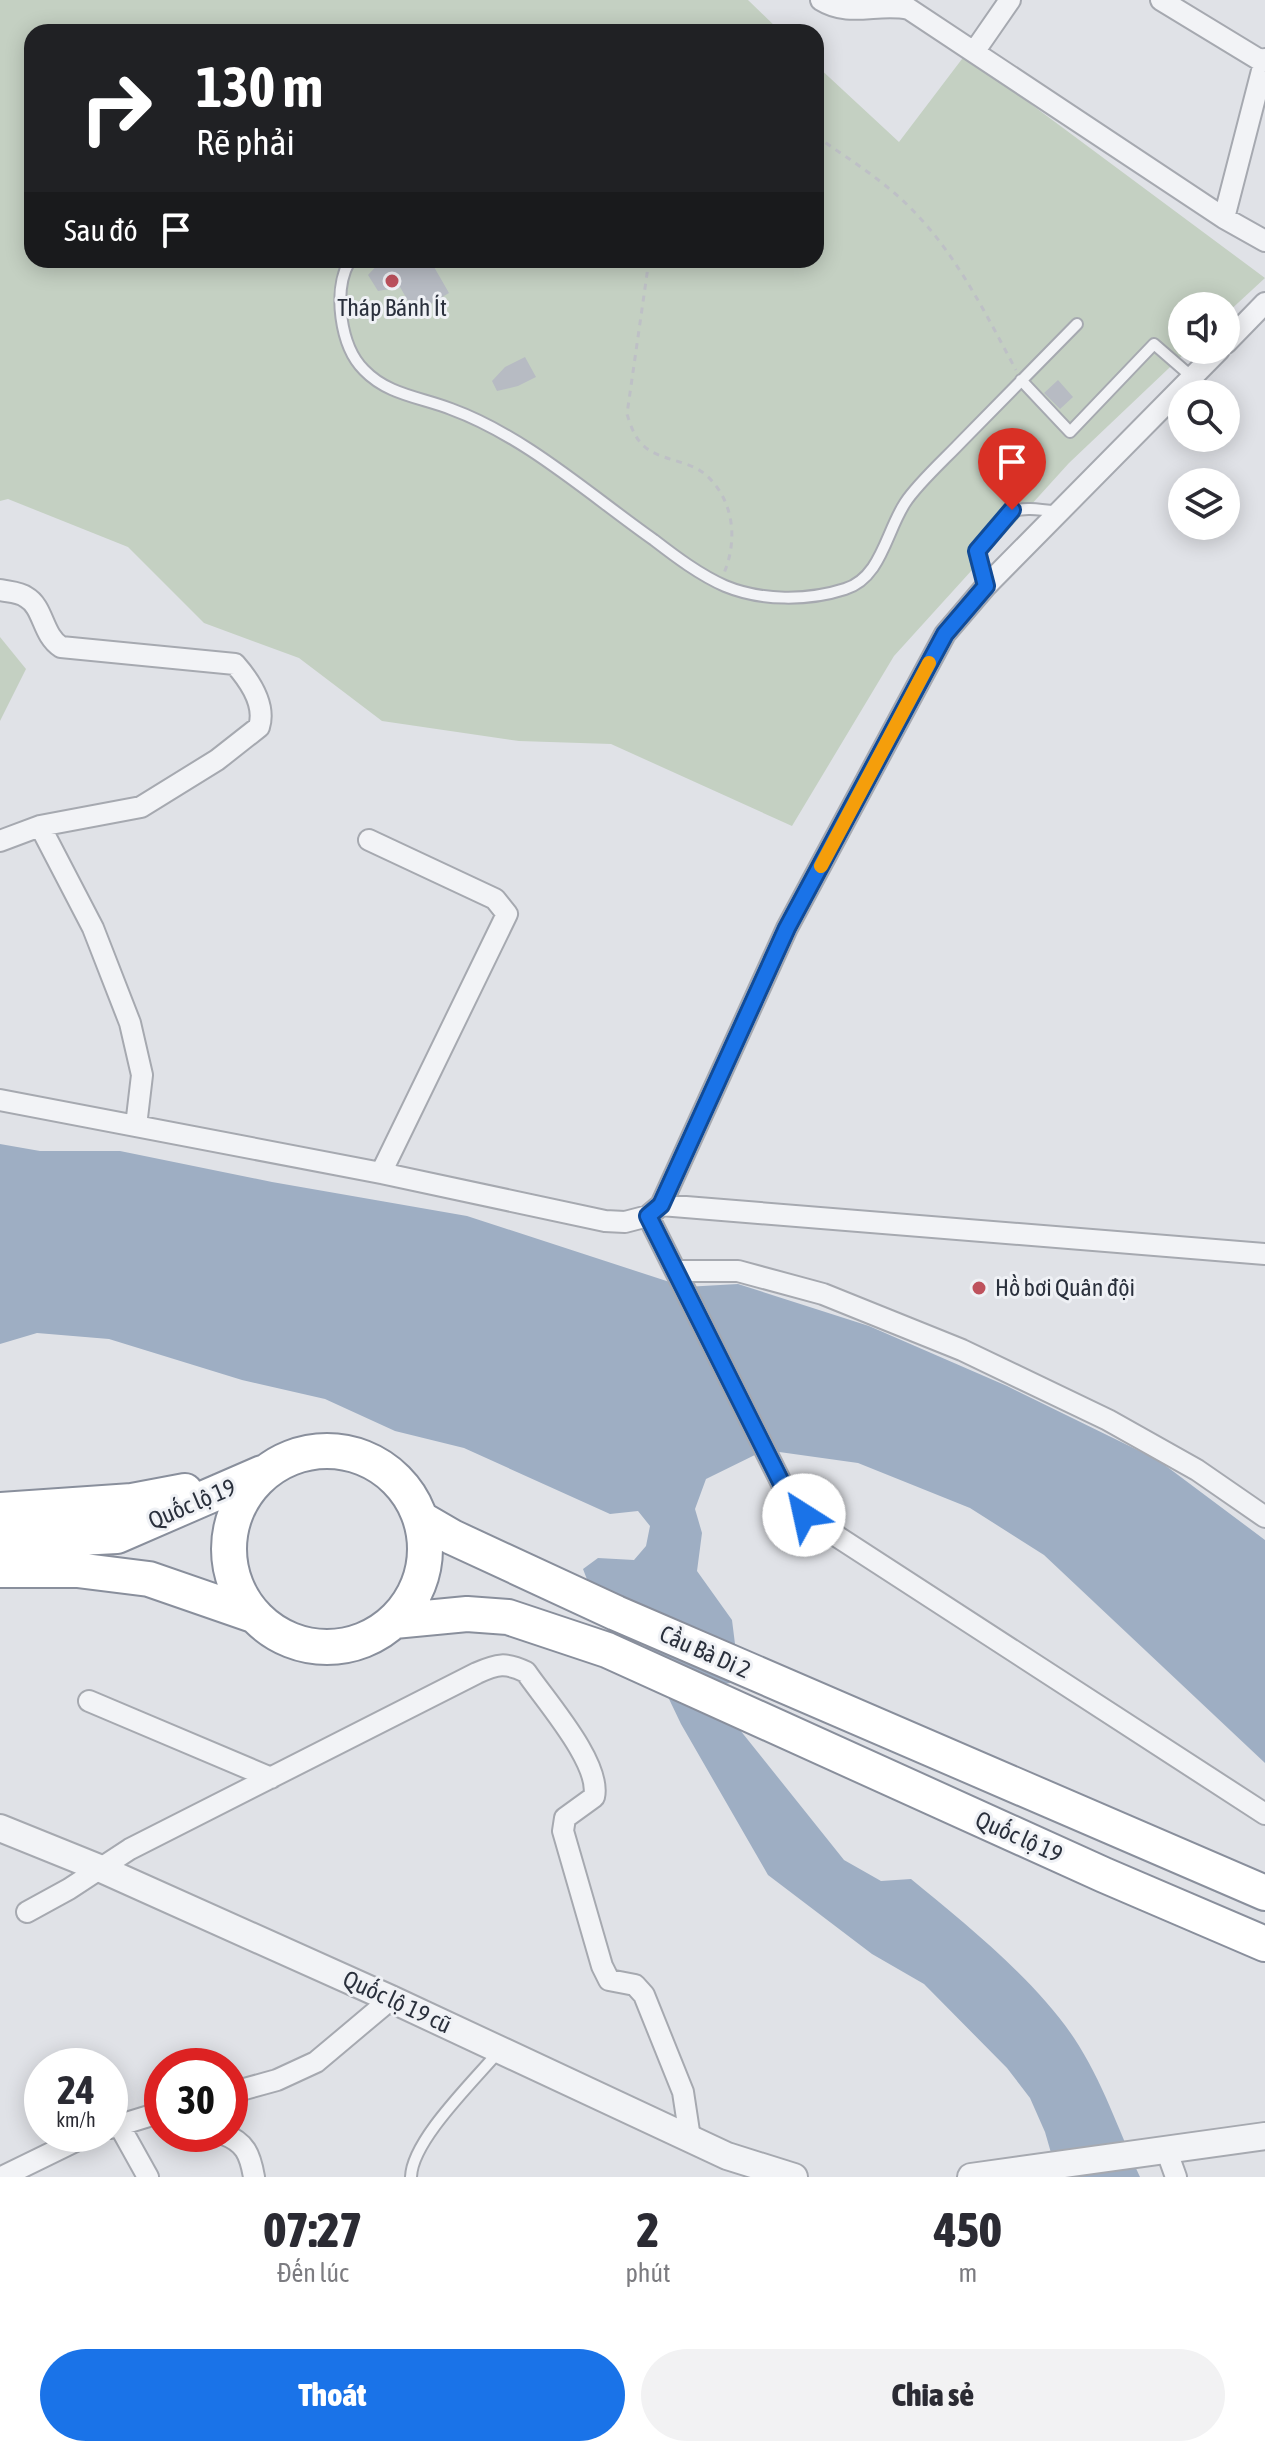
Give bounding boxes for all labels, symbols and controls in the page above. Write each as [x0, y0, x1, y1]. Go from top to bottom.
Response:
text: 130 m [196, 55, 323, 119]
icon: right [64, 56, 168, 160]
text: Rẽ phải [196, 121, 295, 163]
icon: arrive [154, 208, 198, 252]
text: Sau đó [64, 213, 138, 247]
marker: Tháp Bánh Ít [383, 272, 401, 290]
map controls [1168, 292, 1240, 540]
button: sound [1168, 292, 1240, 364]
place label: Tháp Bánh Ít [337, 294, 447, 321]
button: search [1168, 380, 1240, 452]
pin [978, 428, 1046, 510]
icon: arrive [990, 440, 1034, 484]
button: layers [1168, 468, 1240, 540]
place label: Hồ bơi Quân đội [995, 1274, 1135, 1301]
marker: Hồ bơi Quân đội [970, 1279, 988, 1297]
street label: Quốc lộ 19 [144, 1473, 240, 1534]
position arrow [762, 1473, 846, 1557]
street label: Cầu Bà Di 2 [656, 1620, 755, 1683]
street label: Quốc lộ 19 [972, 1805, 1067, 1868]
street label: Quốc lộ 19 cũ [339, 1965, 456, 2038]
speed limit sign: 30 [144, 2048, 248, 2152]
text: 24 [57, 2067, 95, 2112]
text: km/h [56, 2108, 96, 2131]
text: 07:27 [263, 2202, 362, 2257]
text: 2 [637, 2202, 659, 2257]
text: 450 [934, 2202, 1002, 2257]
text: Đến lúc [277, 2258, 349, 2288]
text: phút [626, 2258, 671, 2288]
text: m [958, 2258, 977, 2288]
button: Thoát [40, 2349, 625, 2441]
button: Chia sẻ [641, 2349, 1225, 2441]

